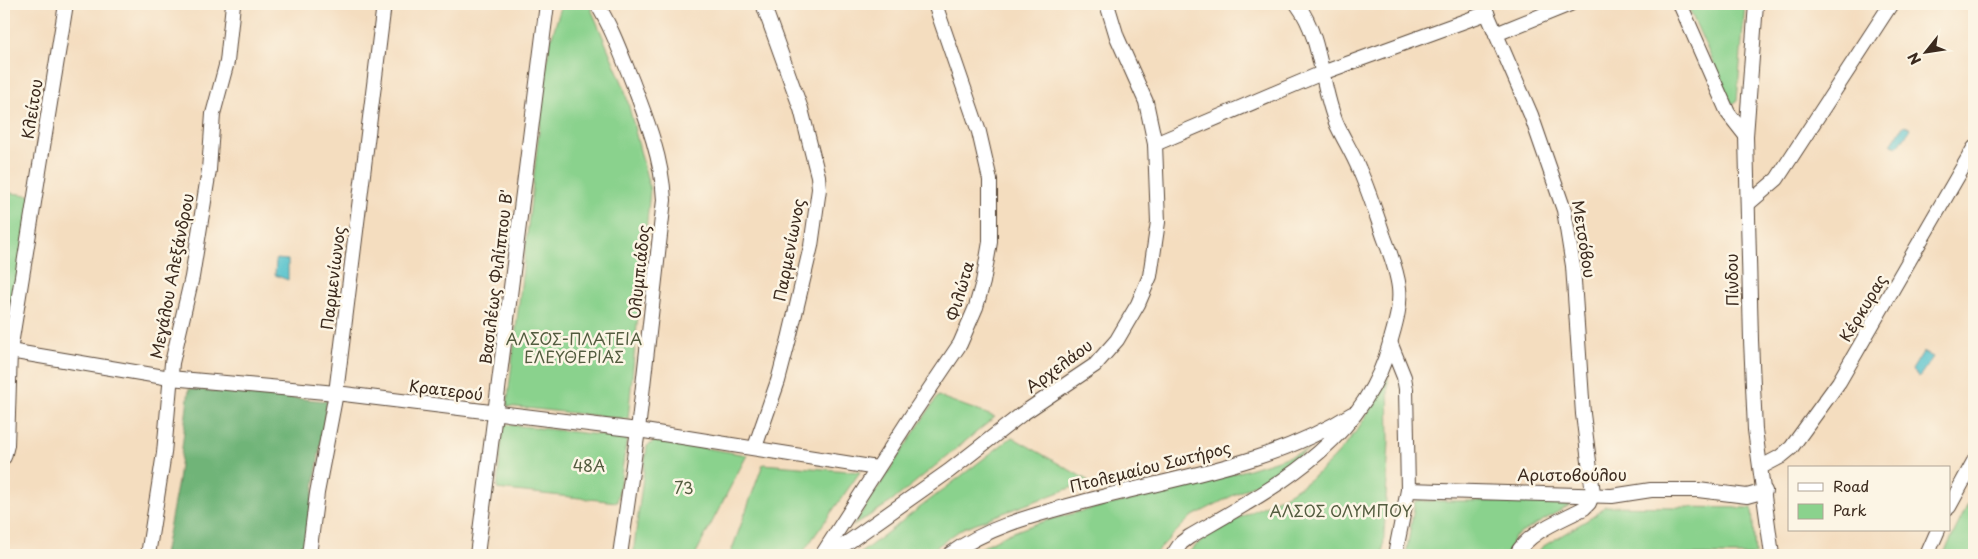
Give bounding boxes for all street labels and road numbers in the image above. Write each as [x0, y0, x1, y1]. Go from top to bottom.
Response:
street label: Κλείτου [14, 77, 48, 141]
street label: Βασιλέως Φιλίππου Β' [472, 188, 518, 366]
street label: Μεγάλου Αλεξάνδρου [143, 191, 199, 361]
street label: Παρμενίωνος [766, 196, 810, 303]
street label: Μετσόβου [1567, 198, 1603, 279]
street label: Ολυμπιάδος [621, 224, 655, 320]
street label: Παρμενίωνος [314, 225, 350, 331]
street label: Πίνδου [1719, 253, 1743, 307]
street label: Φιλώτα [939, 258, 979, 323]
street label: Κέρκυρας [1833, 269, 1892, 346]
street label: Αρχελάου [1020, 333, 1097, 398]
street label: Κρατερού [408, 373, 485, 405]
street label: Πτολεμαίου Σωτήρος [1067, 434, 1233, 498]
street label: Αριστοβούλου [1517, 462, 1627, 486]

